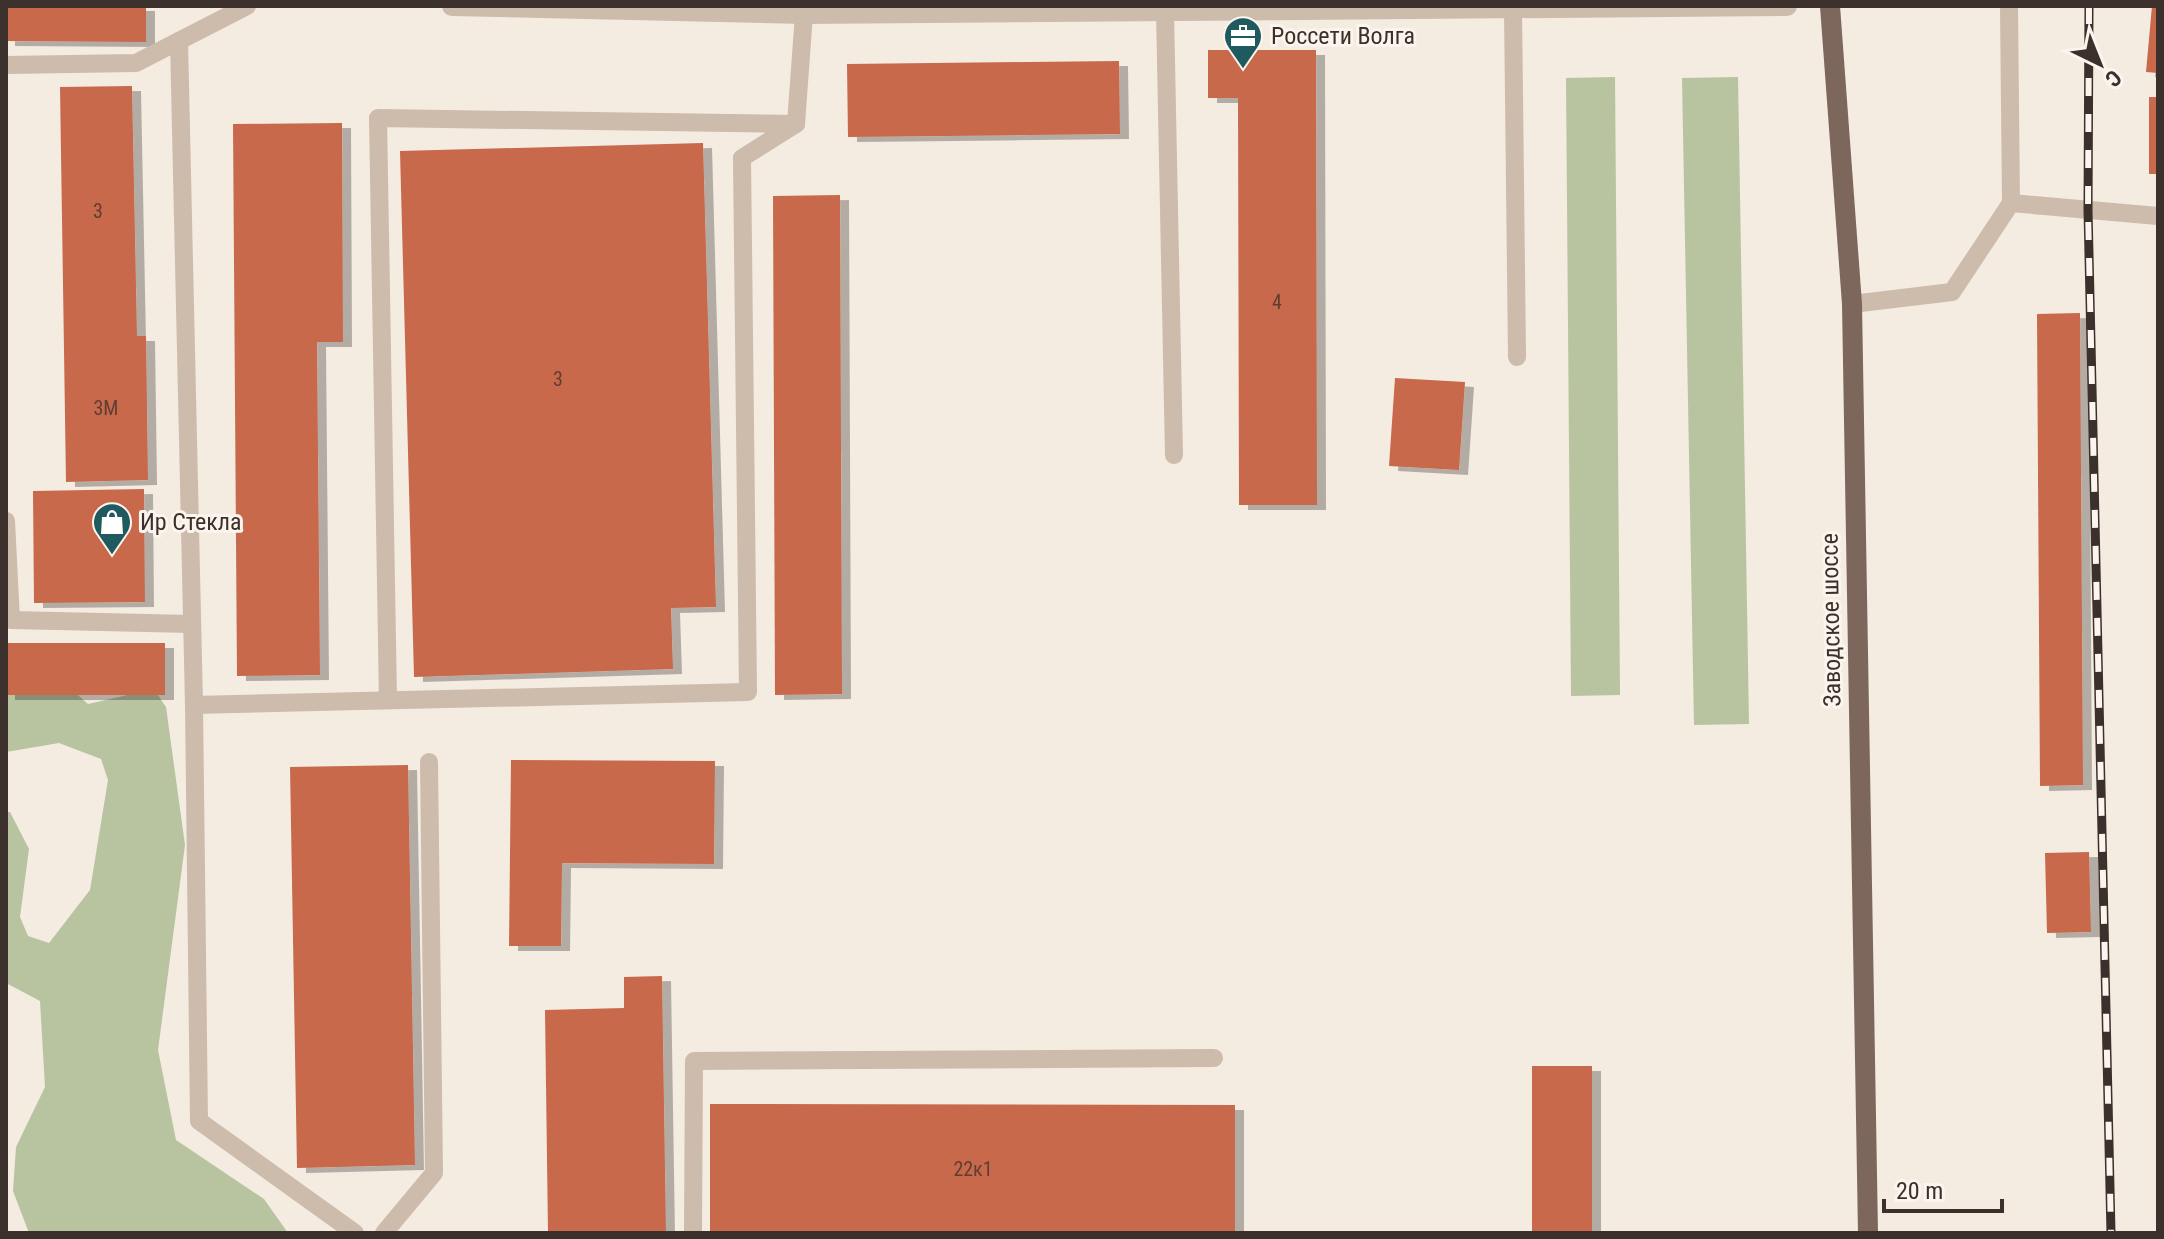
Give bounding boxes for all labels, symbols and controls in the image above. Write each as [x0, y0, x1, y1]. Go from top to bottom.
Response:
office icon: Россети Волга [1222, 15, 1264, 70]
place label: Россети Волга [1271, 22, 1415, 50]
north arrow [2060, 24, 2140, 104]
text: С [2100, 65, 2126, 92]
house number: 3 [93, 199, 103, 223]
house number: 4 [1272, 290, 1282, 314]
house number: 3 [553, 367, 563, 391]
house number: 3М [94, 396, 118, 420]
shop icon: Ир Стекла [91, 501, 133, 556]
place label: Ир Стекла [140, 508, 242, 536]
street label: Заводское шоссе [1815, 533, 1847, 707]
house number: 22к1 [953, 1157, 993, 1181]
scale bar [1884, 1163, 2002, 1213]
text: 20 m [1896, 1177, 1943, 1205]

